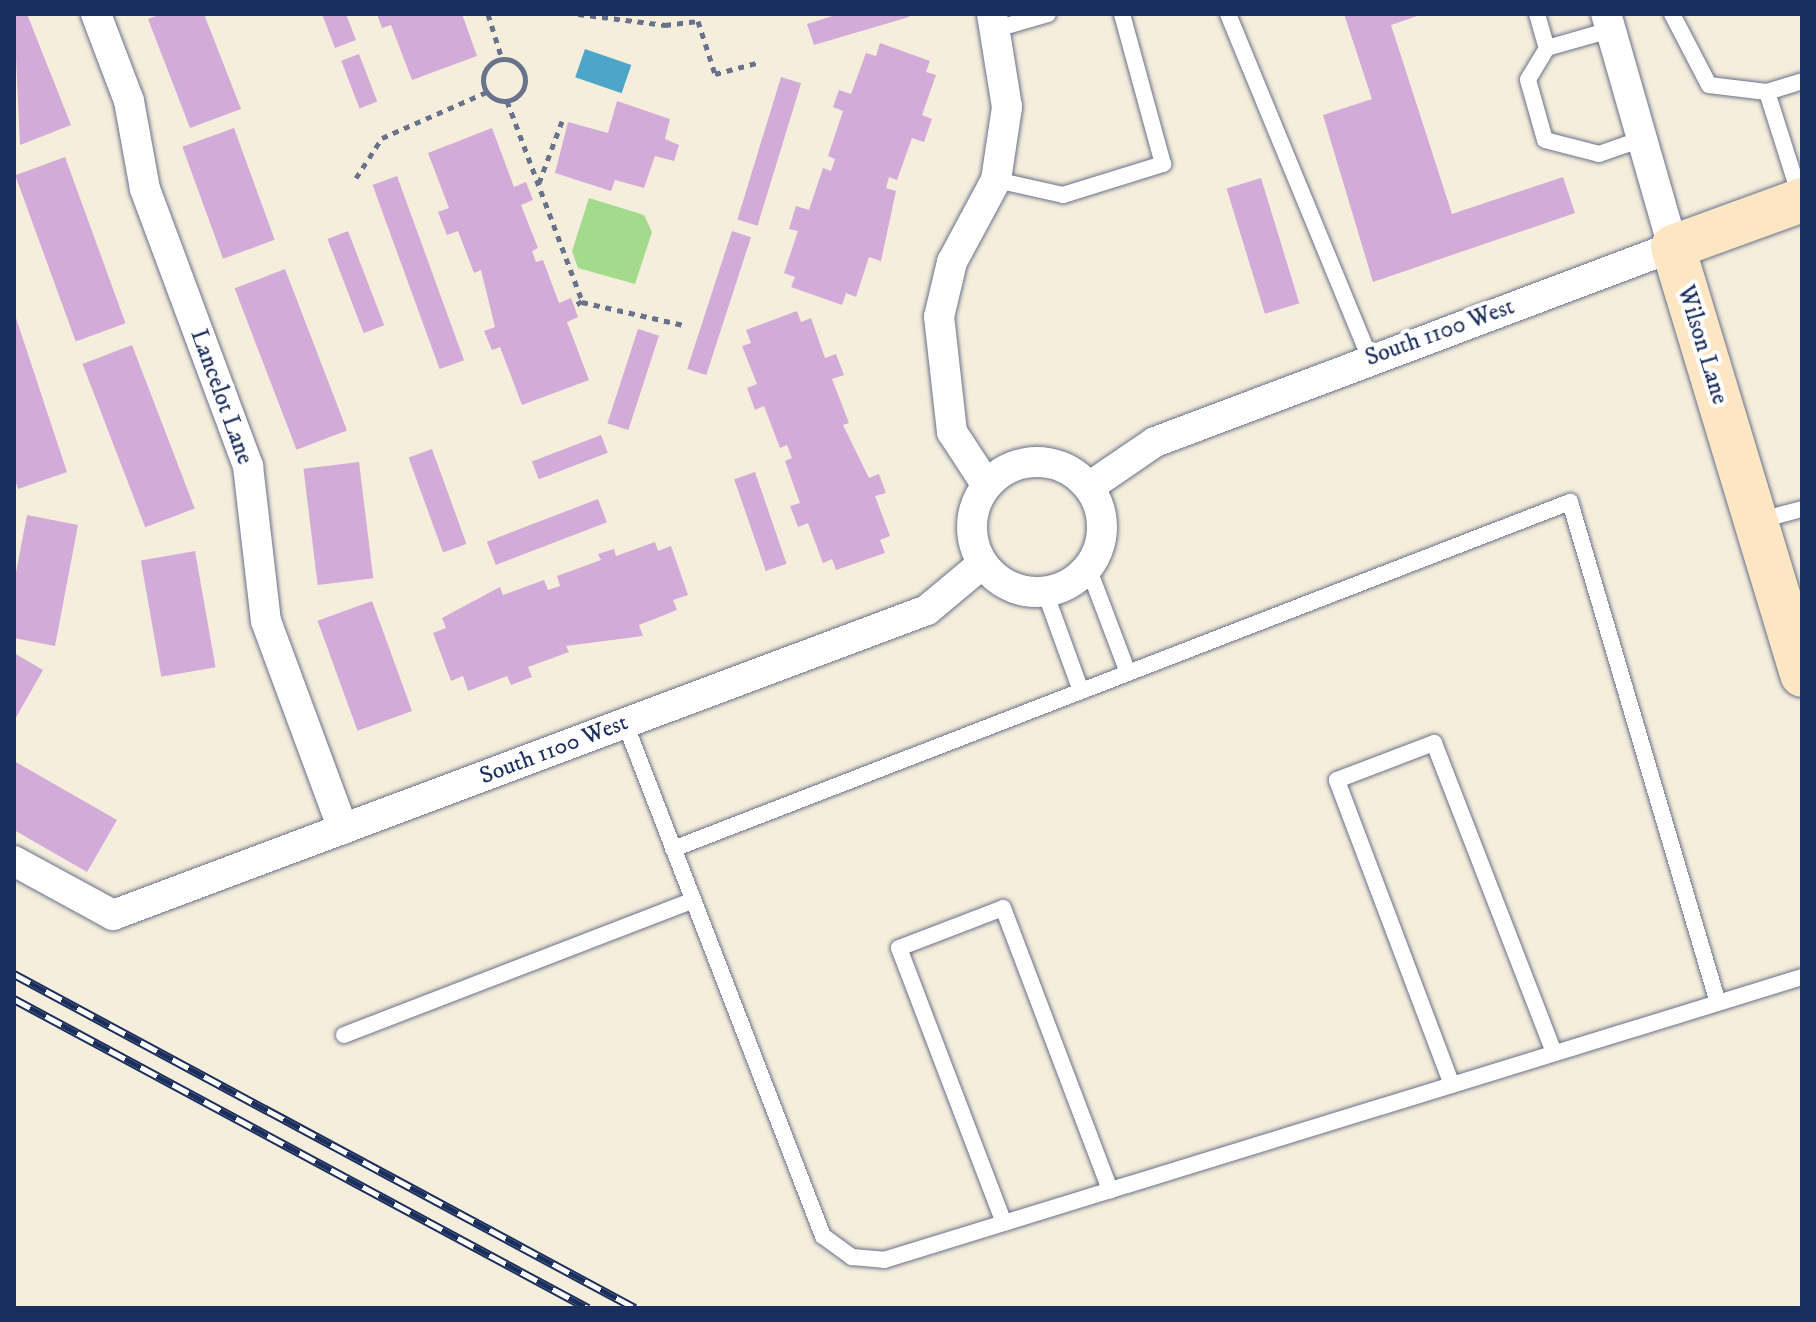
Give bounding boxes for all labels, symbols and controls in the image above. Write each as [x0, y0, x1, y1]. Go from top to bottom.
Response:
street label: Wilson Lane [1670, 282, 1734, 408]
street label: South 1100 West [1362, 293, 1518, 373]
street label: Lancelot Lane [183, 325, 259, 469]
street label: South 1100 West [476, 709, 632, 791]

